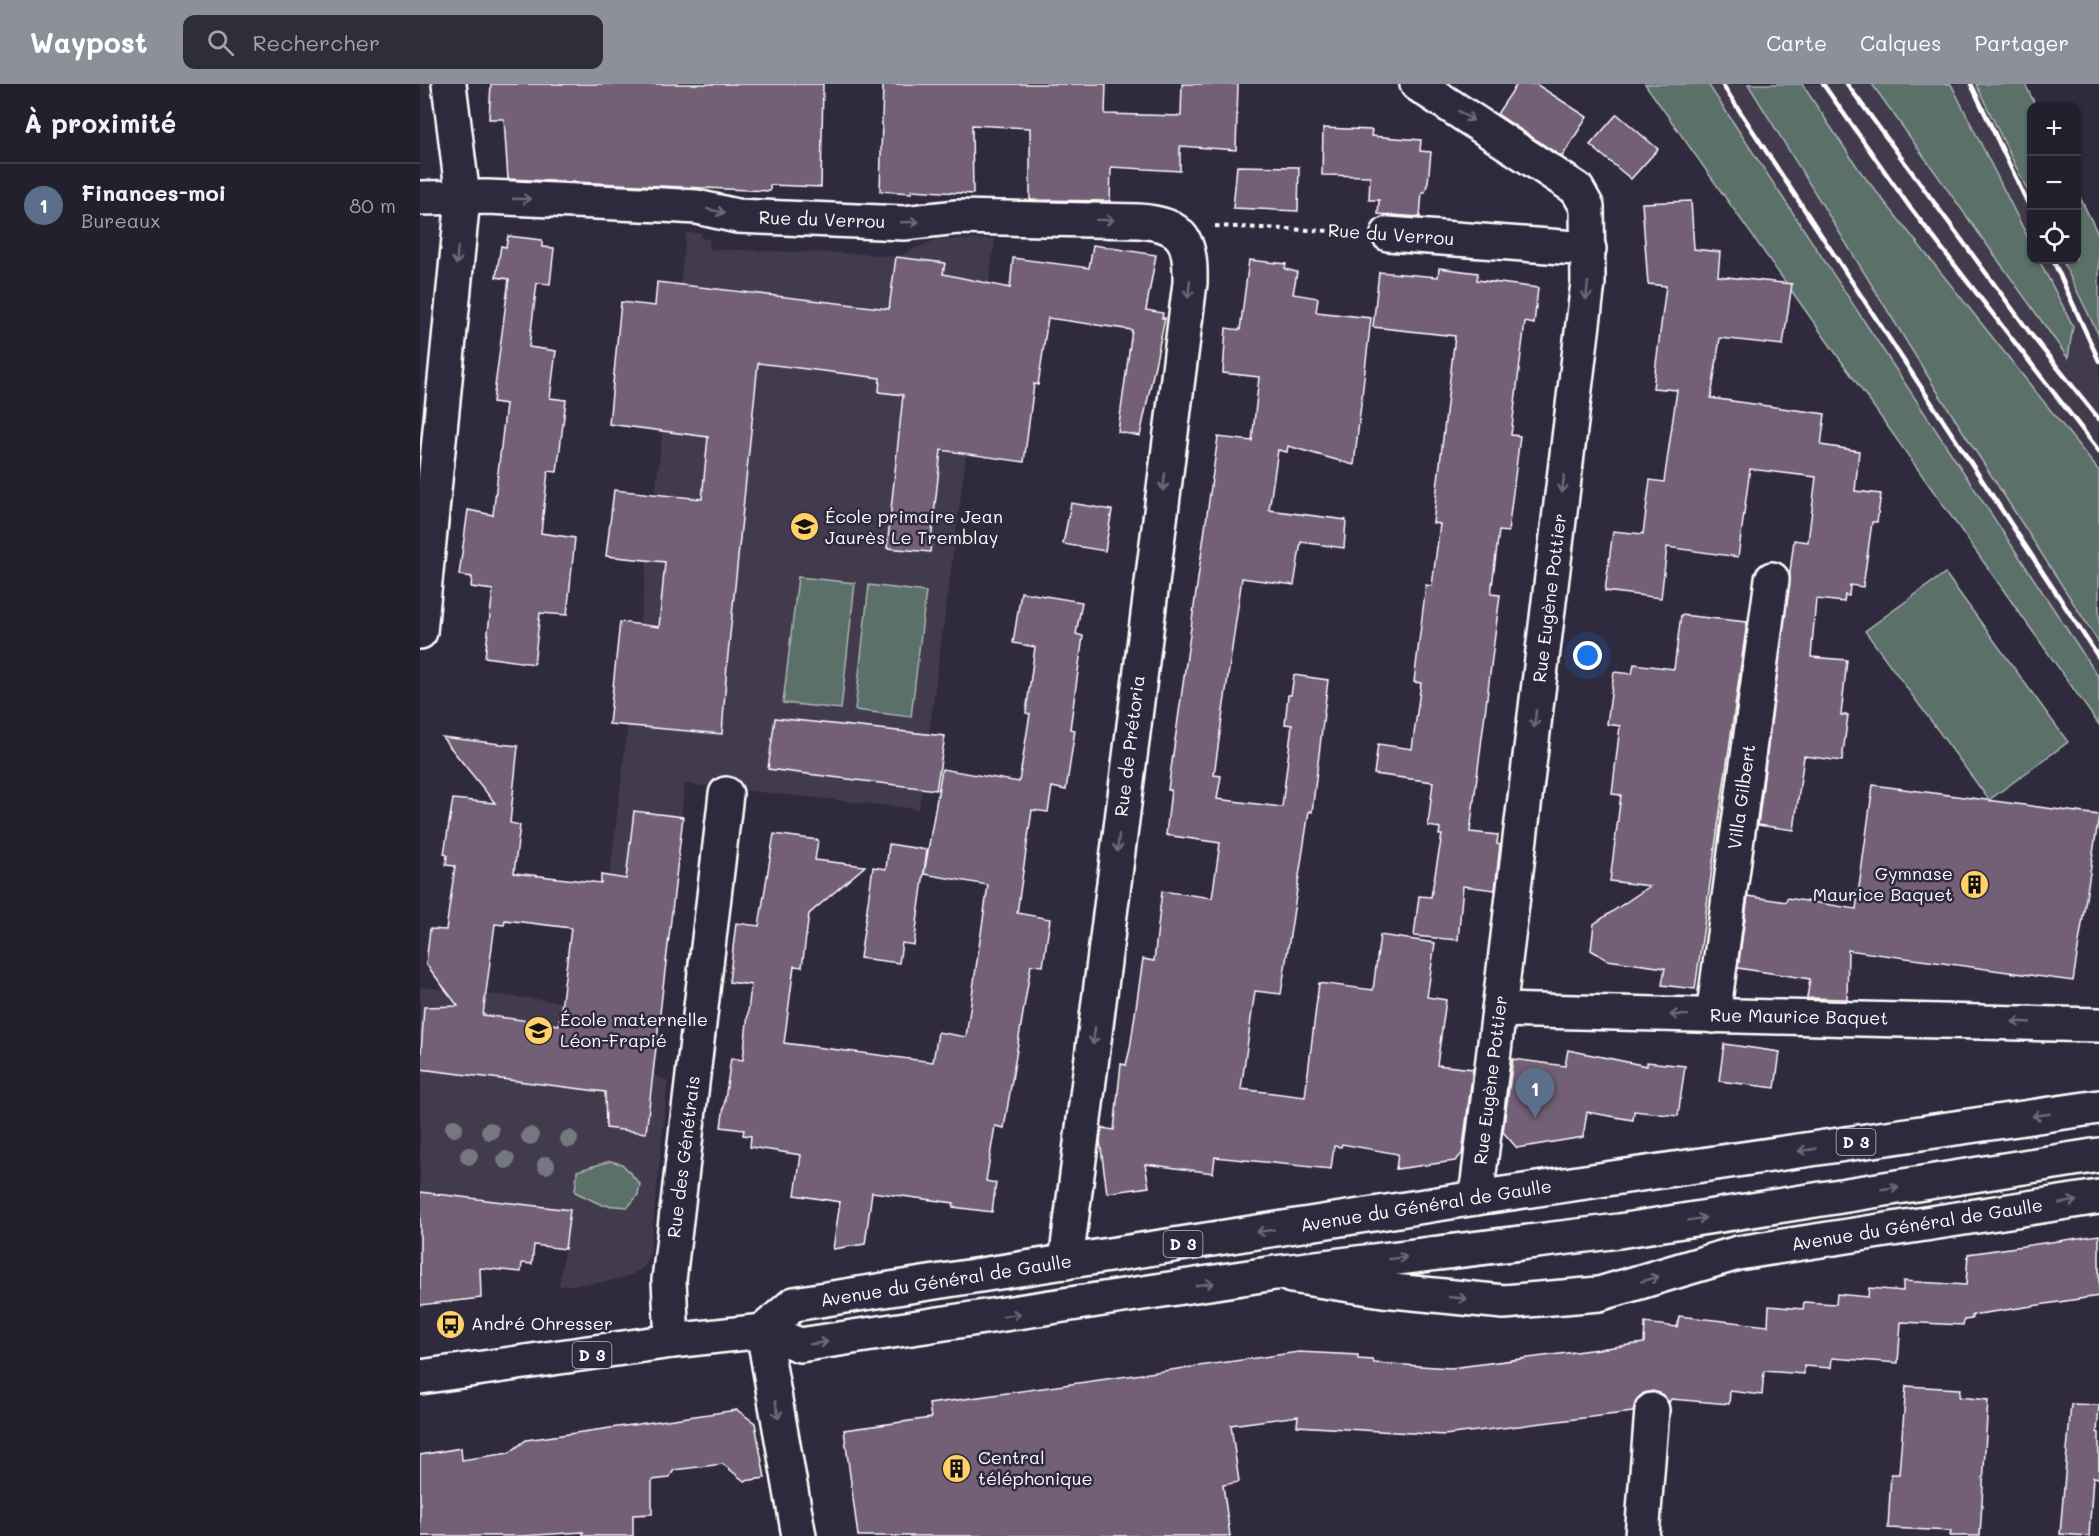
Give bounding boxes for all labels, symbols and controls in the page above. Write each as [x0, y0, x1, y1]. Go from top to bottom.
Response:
search box [183, 15, 603, 69]
text: Waypost [30, 24, 147, 60]
icon: search [204, 26, 237, 59]
text: Rechercher [252, 28, 380, 57]
text: Carte [1766, 29, 1827, 56]
text: Calques [1860, 29, 1942, 56]
text: Partager [1975, 29, 2069, 56]
map controls [2027, 102, 2081, 264]
button: + [2027, 102, 2081, 156]
text: À proximité [24, 106, 176, 140]
one-way arrow [1457, 110, 1474, 122]
button: − [2027, 156, 2081, 210]
text: Finances-moi [81, 178, 226, 207]
text: 1 [39, 192, 48, 218]
text: 80 m [349, 192, 396, 218]
one-way arrow [511, 193, 531, 204]
street label: Rue du Verrou [758, 205, 886, 233]
one-way arrow [706, 206, 725, 217]
text: Bureaux [81, 207, 160, 233]
button: locate [2027, 210, 2081, 264]
one-way arrow [1094, 214, 1114, 226]
one-way arrow [900, 217, 920, 228]
street label: Rue du Verrou [1327, 218, 1455, 250]
one-way arrow [451, 245, 462, 265]
one-way arrow [1183, 279, 1194, 299]
one-way arrow [1581, 280, 1592, 300]
one-way arrow [1158, 472, 1169, 492]
one-way arrow [1558, 474, 1569, 494]
place label: École primaire Jean Jaurès Le Tremblay [825, 504, 1003, 549]
school or university icon: École primaire Jean Jaurès Le Tremblay [788, 511, 820, 543]
street label: Rue Eugène Pottier [1527, 512, 1571, 684]
your location [1573, 641, 1602, 670]
street label: Rue de Prétoria [1108, 674, 1150, 818]
one-way arrow [1529, 709, 1540, 729]
street label: Villa Gilbert [1722, 743, 1760, 851]
one-way arrow [1113, 832, 1124, 852]
place label: Gymnase Maurice Baquet [1813, 861, 1953, 906]
building icon: Gymnase Maurice Baquet [1958, 868, 1990, 900]
street label: Rue Eugène Pottier [1468, 994, 1512, 1166]
street label: Rue Maurice Baquet [1710, 1002, 1888, 1030]
place label: École maternelle Léon-Frapié [560, 1007, 708, 1052]
one-way arrow [1669, 1009, 1689, 1021]
school or university icon: École maternelle Léon-Frapié [523, 1014, 555, 1046]
one-way arrow [2011, 1016, 2031, 1028]
one-way arrow [1088, 1026, 1099, 1045]
pin: 1 [1516, 1068, 1554, 1118]
street label: Rue des Génétrais [661, 1074, 705, 1239]
one-way arrow [2032, 1110, 2052, 1121]
road number: D 3 [1836, 1129, 1876, 1155]
one-way arrow [1797, 1144, 1817, 1155]
street label: Avenue du Général de Gaulle [1298, 1173, 1553, 1237]
one-way arrow [1880, 1183, 1899, 1194]
street label: Avenue du Général de Gaulle [1789, 1192, 2044, 1256]
one-way arrow [2058, 1196, 2077, 1207]
one-way arrow [1687, 1213, 1707, 1224]
one-way arrow [1256, 1226, 1276, 1237]
road number: D 3 [1164, 1231, 1203, 1257]
street label: Avenue du Général de Gaulle [818, 1248, 1073, 1312]
one-way arrow [1387, 1252, 1407, 1263]
one-way arrow [1640, 1273, 1659, 1284]
one-way arrow [1194, 1279, 1214, 1290]
one-way arrow [1447, 1293, 1467, 1304]
bus stop icon: André Ohresser [434, 1308, 466, 1340]
one-way arrow [1002, 1309, 1021, 1320]
place label: André Ohresser [471, 1311, 613, 1335]
one-way arrow [809, 1337, 828, 1348]
road number: D 3 [572, 1342, 612, 1368]
one-way arrow [772, 1399, 783, 1419]
place label: Central téléphonique [978, 1445, 1093, 1490]
building icon: Central téléphonique [941, 1452, 973, 1484]

